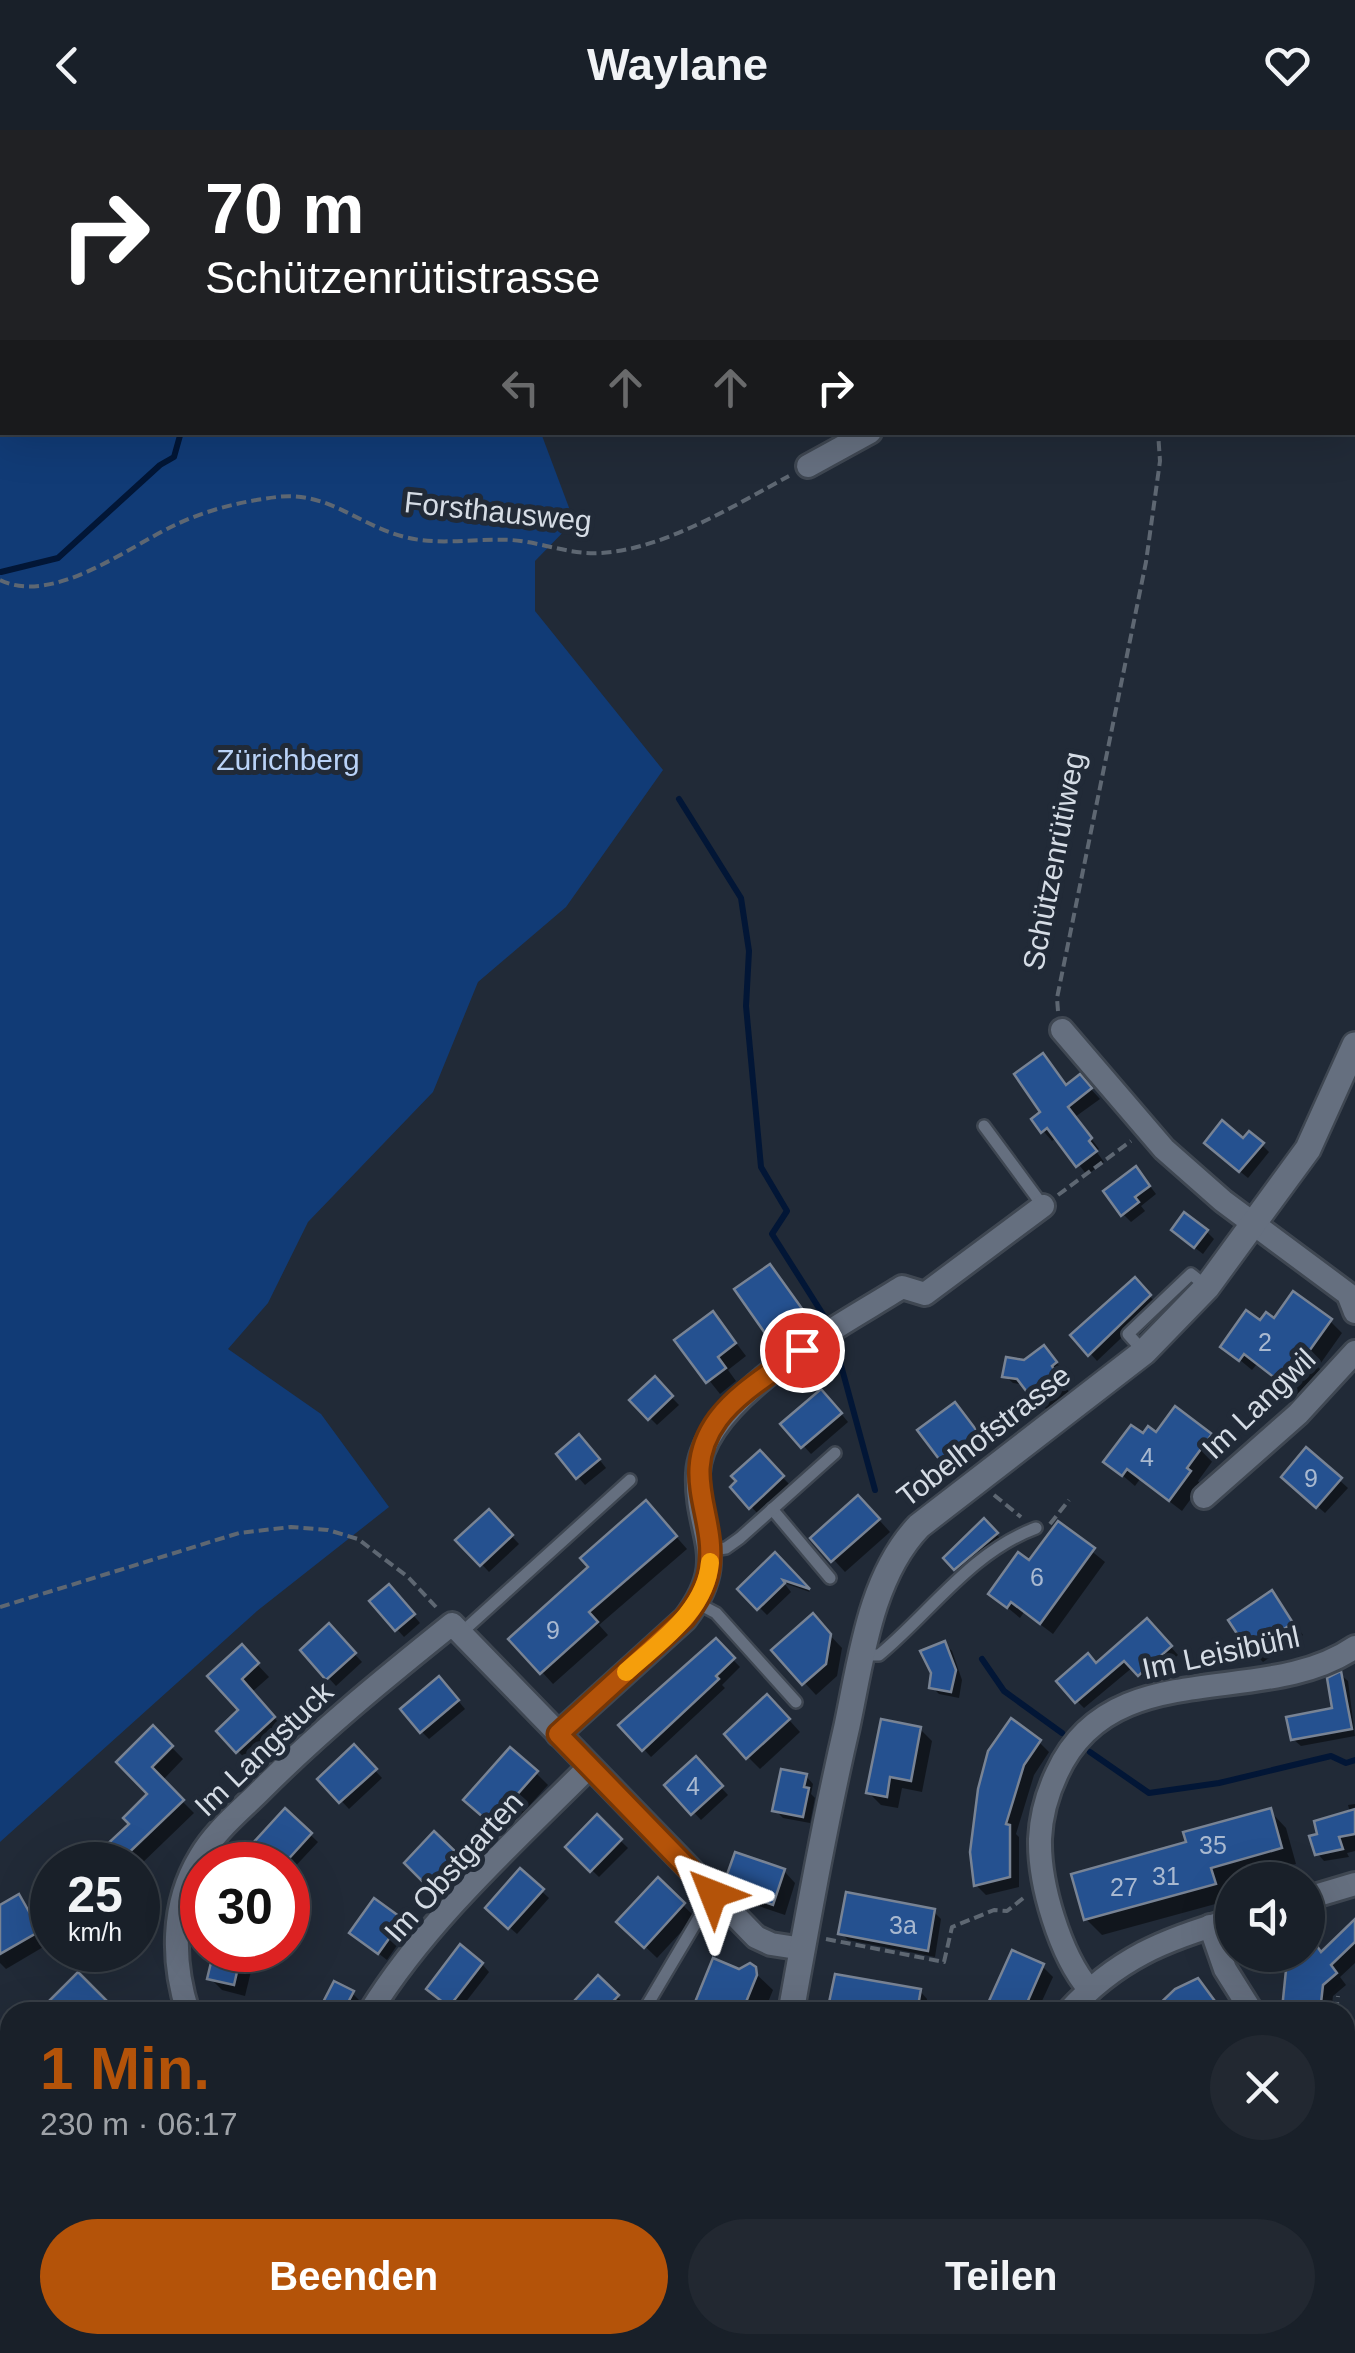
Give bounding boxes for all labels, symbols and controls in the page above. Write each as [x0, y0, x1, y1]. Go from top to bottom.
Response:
icon: back [40, 38, 95, 93]
icon: heart [1260, 38, 1315, 93]
text: Waylane [587, 39, 768, 90]
icon: right [40, 170, 170, 300]
text: 70 m [205, 170, 365, 248]
text: Schützenrütistrasse [205, 252, 600, 303]
icon: left [493, 360, 548, 415]
icon: ahead [598, 360, 653, 415]
icon: ahead [703, 360, 758, 415]
icon: right [808, 360, 863, 415]
street label: Forsthausweg [403, 485, 593, 538]
park label: Zürichberg [216, 743, 360, 776]
street label: Schützenrütiweg [1016, 749, 1091, 973]
pin [760, 1308, 845, 1393]
icon: arrive [775, 1323, 830, 1378]
house number: 2 [1258, 1328, 1272, 1356]
street label: Im Langwil [1196, 1342, 1322, 1465]
street label: Tobelhofstrasse [891, 1358, 1077, 1513]
house number: 4 [1140, 1443, 1154, 1471]
house number: 9 [1304, 1464, 1318, 1492]
house number: 6 [1030, 1563, 1044, 1591]
house number: 9 [546, 1616, 560, 1644]
street label: Im Leisibühl [1139, 1620, 1303, 1685]
street label: Im Langstuck [188, 1674, 340, 1822]
house number: 4 [686, 1772, 700, 1800]
street label: Im Obstgarten [378, 1785, 529, 1948]
house number: 35 [1199, 1831, 1227, 1859]
speed limit sign: 30 [180, 1842, 310, 1972]
position arrow [661, 1842, 765, 1946]
house number: 31 [1152, 1862, 1180, 1890]
map controls [1215, 1862, 1325, 1972]
button: sound [1215, 1862, 1325, 1972]
text: 25 [67, 1867, 123, 1923]
house number: 27 [1110, 1873, 1138, 1901]
house number: 3a [889, 1911, 917, 1939]
text: km/h [68, 1918, 122, 1946]
text: 1 Min. [40, 2035, 210, 2102]
button: close [1210, 2035, 1315, 2140]
text: 230 m · 06:17 [40, 2106, 237, 2142]
button: Beenden [40, 2219, 668, 2334]
button: Teilen [688, 2219, 1315, 2334]

